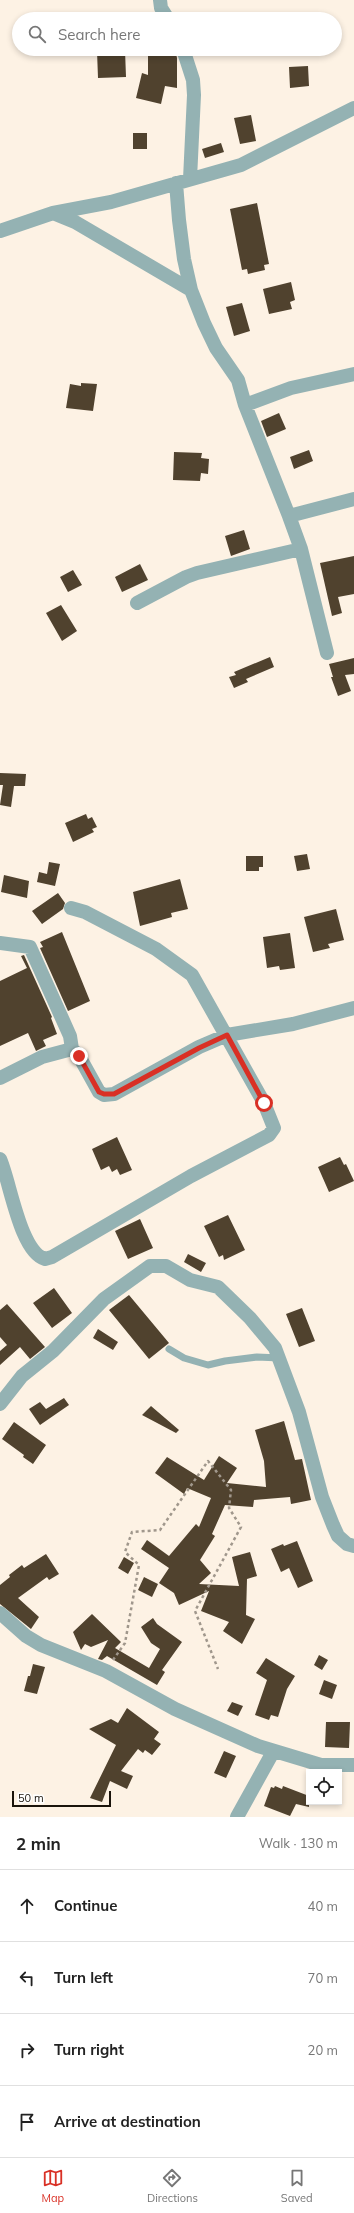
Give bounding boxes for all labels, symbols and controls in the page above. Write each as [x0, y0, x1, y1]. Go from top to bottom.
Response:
search box [12, 12, 342, 56]
icon: search [26, 23, 48, 45]
text: Search here [58, 25, 140, 44]
route end [70, 1047, 88, 1065]
route start [255, 1094, 273, 1112]
map controls [306, 1769, 342, 1805]
button: locate [306, 1769, 342, 1805]
scale bar [12, 1789, 111, 1808]
text: 50 m [18, 1791, 44, 1805]
text: 2 min [16, 1833, 61, 1854]
text: Walk · 130 m [259, 1835, 338, 1851]
icon: ahead [16, 1895, 38, 1917]
text: Continue [54, 1896, 117, 1915]
text: 40 m [308, 1898, 338, 1914]
icon: left [16, 1967, 38, 1989]
text: Turn left [54, 1968, 113, 1987]
text: 70 m [308, 1970, 338, 1986]
icon: right [16, 2039, 38, 2061]
text: Turn right [54, 2040, 124, 2059]
text: 20 m [308, 2042, 338, 2058]
icon: arrive [16, 2111, 38, 2133]
text: Arrive at destination [54, 2112, 201, 2131]
tab: Map [41, 2167, 64, 2205]
tab: Directions [147, 2167, 198, 2205]
tab: Saved [281, 2167, 313, 2205]

